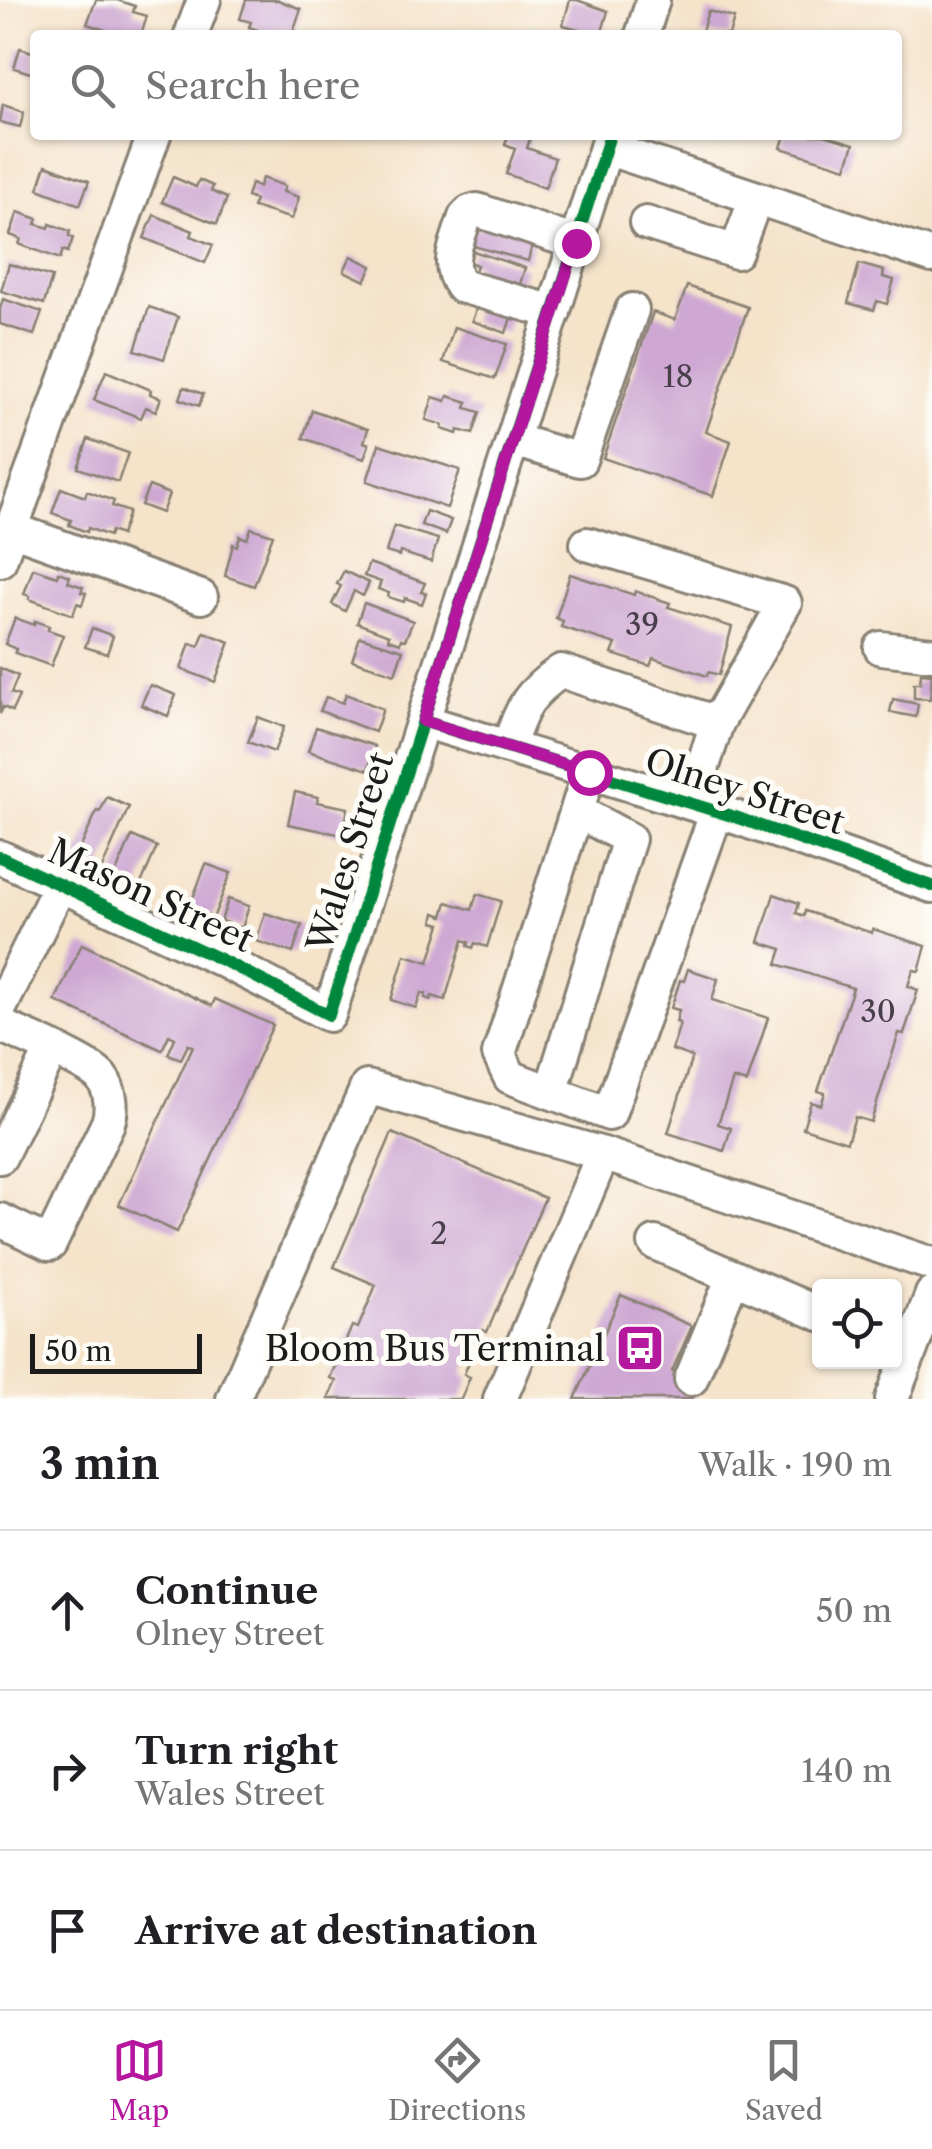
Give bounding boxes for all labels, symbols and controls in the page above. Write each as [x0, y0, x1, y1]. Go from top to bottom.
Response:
search box [30, 30, 902, 140]
icon: search [65, 58, 120, 113]
text: Search here [145, 62, 360, 109]
route end [554, 221, 600, 267]
house number: 18 [663, 358, 693, 395]
house number: 39 [625, 606, 659, 643]
street label: Olney Street [640, 739, 851, 844]
street label: Wales Street [297, 746, 403, 958]
route start [567, 750, 613, 796]
street label: Mason Street [42, 829, 261, 961]
house number: 30 [860, 993, 896, 1030]
house number: 2 [430, 1215, 448, 1252]
map controls [812, 1279, 902, 1369]
button: locate [812, 1279, 902, 1369]
bus stop icon: Bloom Bus Terminal [614, 1322, 666, 1374]
place label: Bloom Bus Terminal [265, 1327, 605, 1370]
scale bar [30, 1329, 202, 1374]
text: 50 m [45, 1334, 112, 1368]
text: 3 min [40, 1438, 160, 1490]
text: Walk · 190 m [699, 1445, 892, 1484]
text: Continue [135, 1567, 318, 1614]
icon: ahead [40, 1583, 95, 1638]
text: 50 m [816, 1591, 892, 1630]
text: Olney Street [135, 1614, 324, 1653]
text: Turn right [135, 1727, 338, 1774]
icon: right [40, 1743, 95, 1798]
text: 140 m [801, 1751, 892, 1790]
text: Wales Street [135, 1774, 325, 1813]
icon: arrive [40, 1903, 95, 1958]
text: Arrive at destination [135, 1907, 538, 1954]
tab: Map [109, 2033, 169, 2127]
tab: Directions [388, 2033, 526, 2127]
tab: Saved [745, 2033, 823, 2127]

